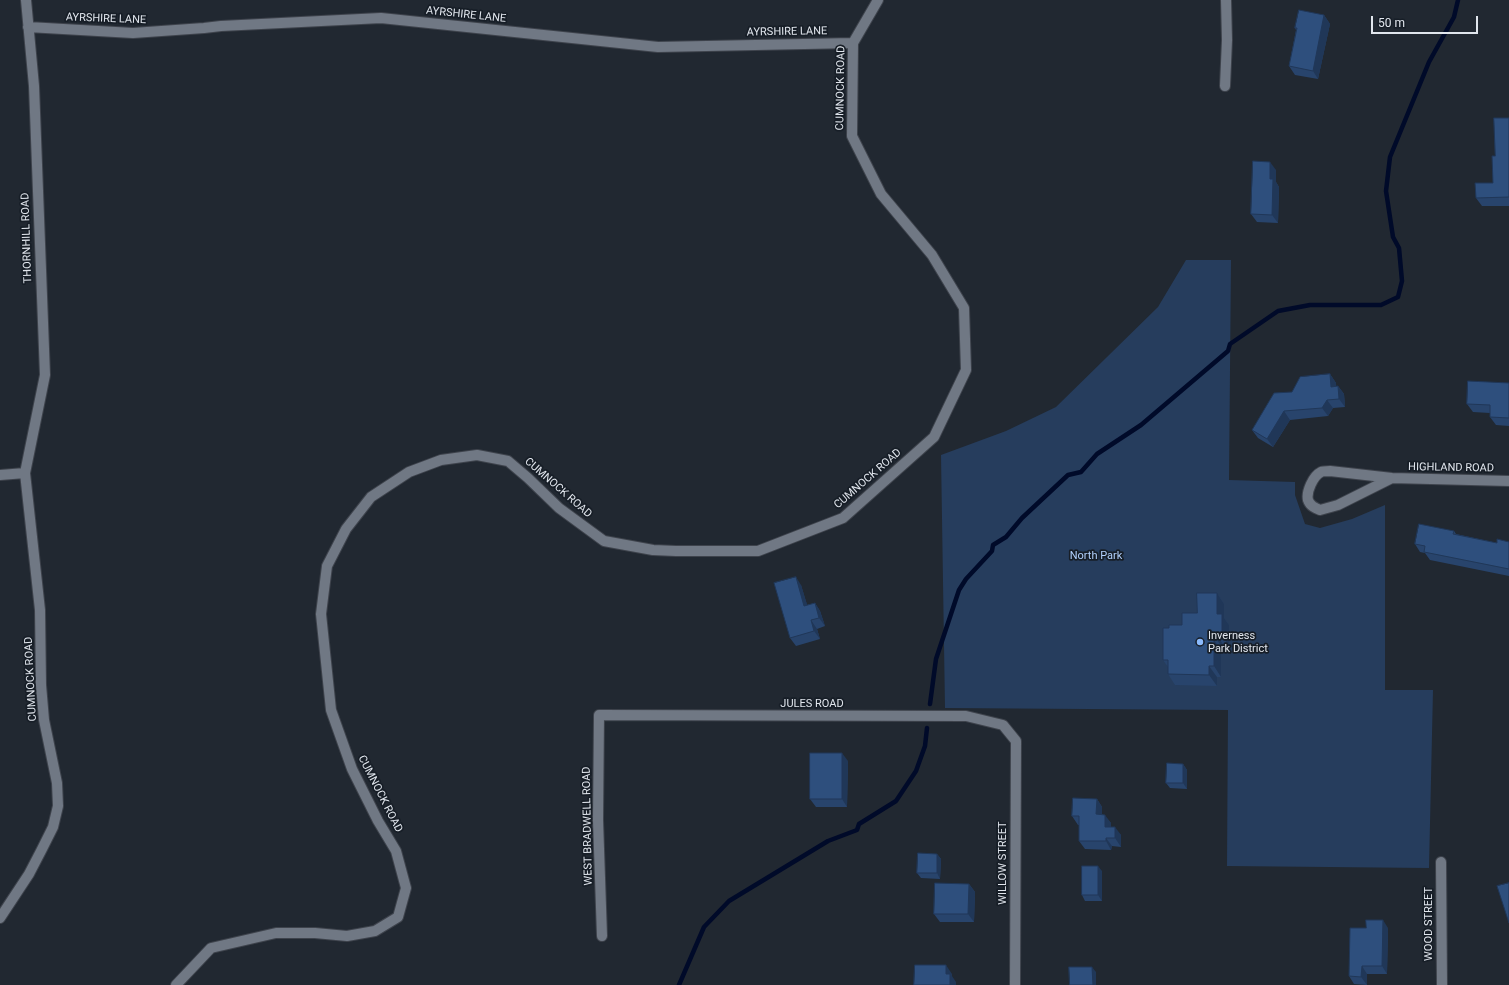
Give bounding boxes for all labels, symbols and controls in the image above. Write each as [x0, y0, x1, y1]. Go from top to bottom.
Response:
street label: AYRSHIRE LANE [425, 4, 507, 26]
scale bar [1373, 8, 1480, 34]
street label: AYRSHIRE LANE [66, 11, 146, 27]
text: 50 m [1378, 16, 1405, 30]
street label: AYRSHIRE LANE [747, 25, 827, 39]
street label: CUMNOCK ROAD [834, 46, 848, 130]
street label: THORNHILL ROAD [19, 192, 35, 284]
street label: CUMNOCK ROAD [832, 446, 904, 512]
street label: CUMNOCK ROAD [522, 455, 594, 521]
street label: HIGHLAND ROAD [1408, 461, 1494, 475]
park label: North Park [1070, 549, 1122, 563]
place label: Inverness Park District [1208, 629, 1268, 655]
street label: CUMNOCK ROAD [22, 636, 40, 722]
marker: Inverness Park District [1195, 637, 1205, 647]
street label: JULES ROAD [780, 697, 844, 711]
street label: CUMNOCK ROAD [355, 753, 405, 835]
street label: WEST BRADWELL ROAD [580, 766, 596, 886]
street label: WILLOW STREET [996, 821, 1010, 905]
street label: WOOD STREET [1422, 887, 1436, 961]

